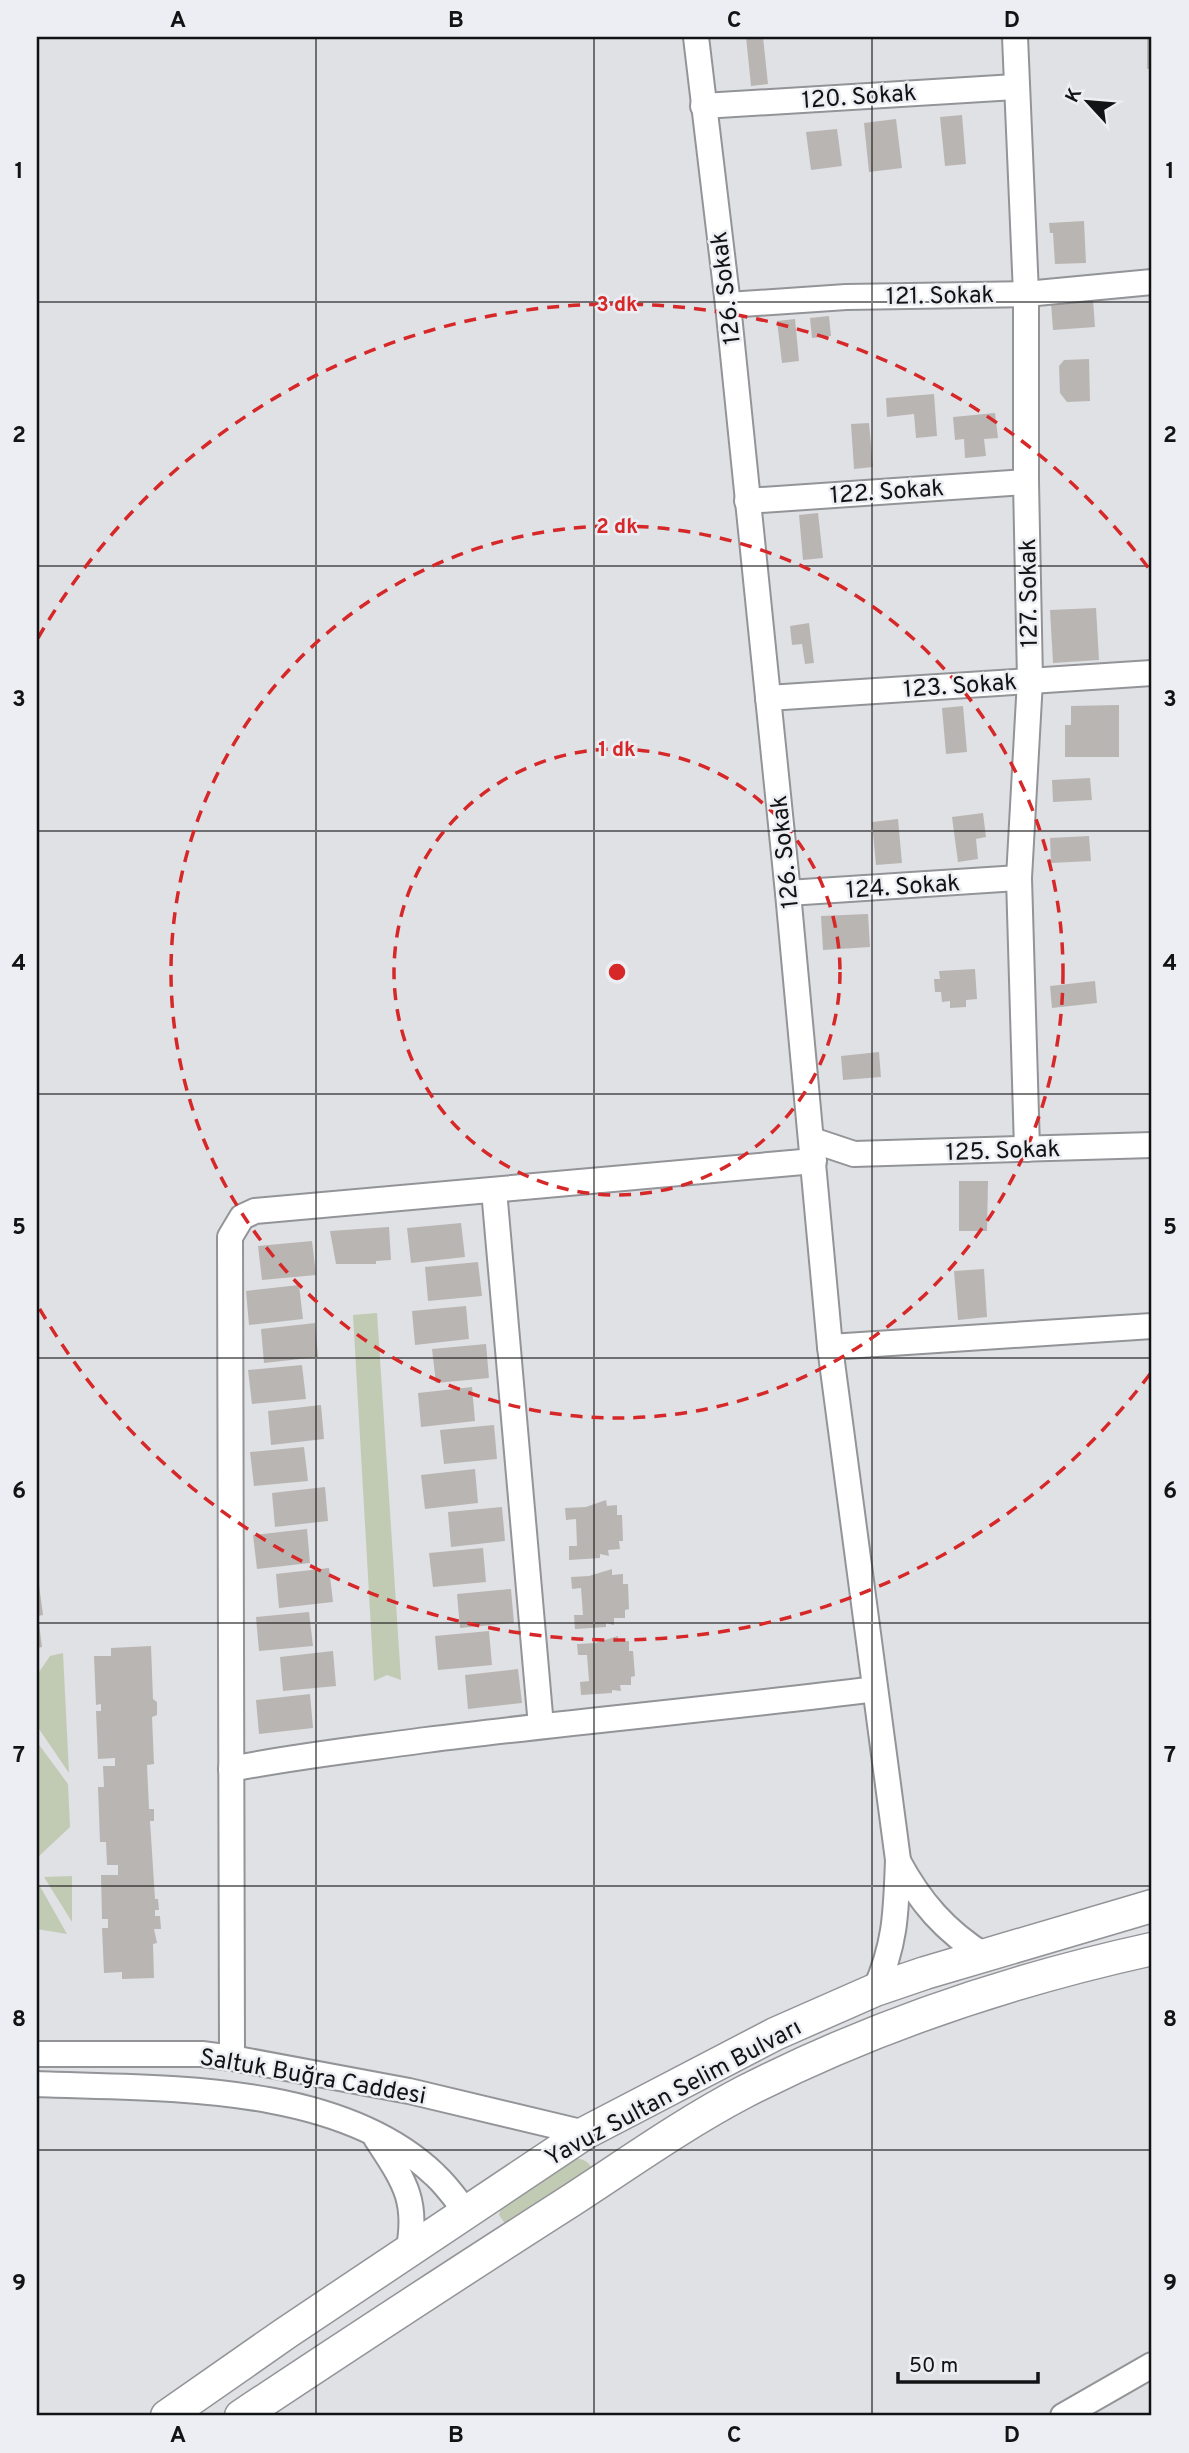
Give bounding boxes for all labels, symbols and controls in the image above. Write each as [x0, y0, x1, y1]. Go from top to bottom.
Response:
text: A [170, 7, 186, 36]
text: B [448, 7, 464, 36]
text: C [727, 7, 741, 36]
text: D [1004, 7, 1020, 36]
north arrow [1052, 66, 1122, 136]
street label: 120. Sokak [801, 79, 918, 117]
text: K [1061, 84, 1088, 107]
text: 1 [14, 158, 24, 187]
text: 1 [1165, 158, 1175, 187]
street label: 126. Sokak [705, 229, 749, 346]
street label: 121. Sokak [886, 281, 994, 313]
text: 3 dk [596, 292, 638, 319]
text: 2 [12, 422, 26, 451]
text: 2 [1163, 422, 1177, 451]
street label: 122. Sokak [829, 474, 945, 512]
text: 2 dk [596, 514, 638, 541]
street label: 127. Sokak [1014, 538, 1046, 648]
street label: 123. Sokak [902, 668, 1018, 706]
text: 3 [12, 686, 26, 715]
text: 3 [1163, 686, 1177, 715]
text: 1 dk [598, 737, 636, 764]
street label: 126. Sokak [765, 794, 807, 910]
street label: 124. Sokak [845, 869, 961, 907]
text: 4 [12, 950, 26, 979]
text: 4 [1163, 950, 1177, 979]
centre of rings [605, 960, 629, 984]
street label: 125. Sokak [945, 1135, 1061, 1169]
text: 5 [12, 1214, 26, 1243]
text: 5 [1163, 1214, 1177, 1243]
text: 6 [12, 1478, 26, 1507]
text: 6 [1163, 1478, 1177, 1507]
text: 7 [13, 1742, 25, 1771]
text: 7 [1164, 1742, 1176, 1771]
text: 8 [12, 2006, 26, 2035]
text: 8 [1163, 2006, 1177, 2035]
street label: Yavuz Sultan Selim Bulvarı [541, 2013, 807, 2174]
street label: Saltuk Buğra Caddesi [197, 2043, 428, 2113]
text: 9 [12, 2270, 26, 2299]
text: 9 [1163, 2270, 1177, 2299]
scale bar [898, 2341, 1038, 2385]
text: 50 m [909, 2353, 958, 2380]
text: A [170, 2422, 186, 2451]
text: B [448, 2422, 464, 2451]
text: C [727, 2422, 741, 2451]
text: D [1004, 2422, 1020, 2451]

